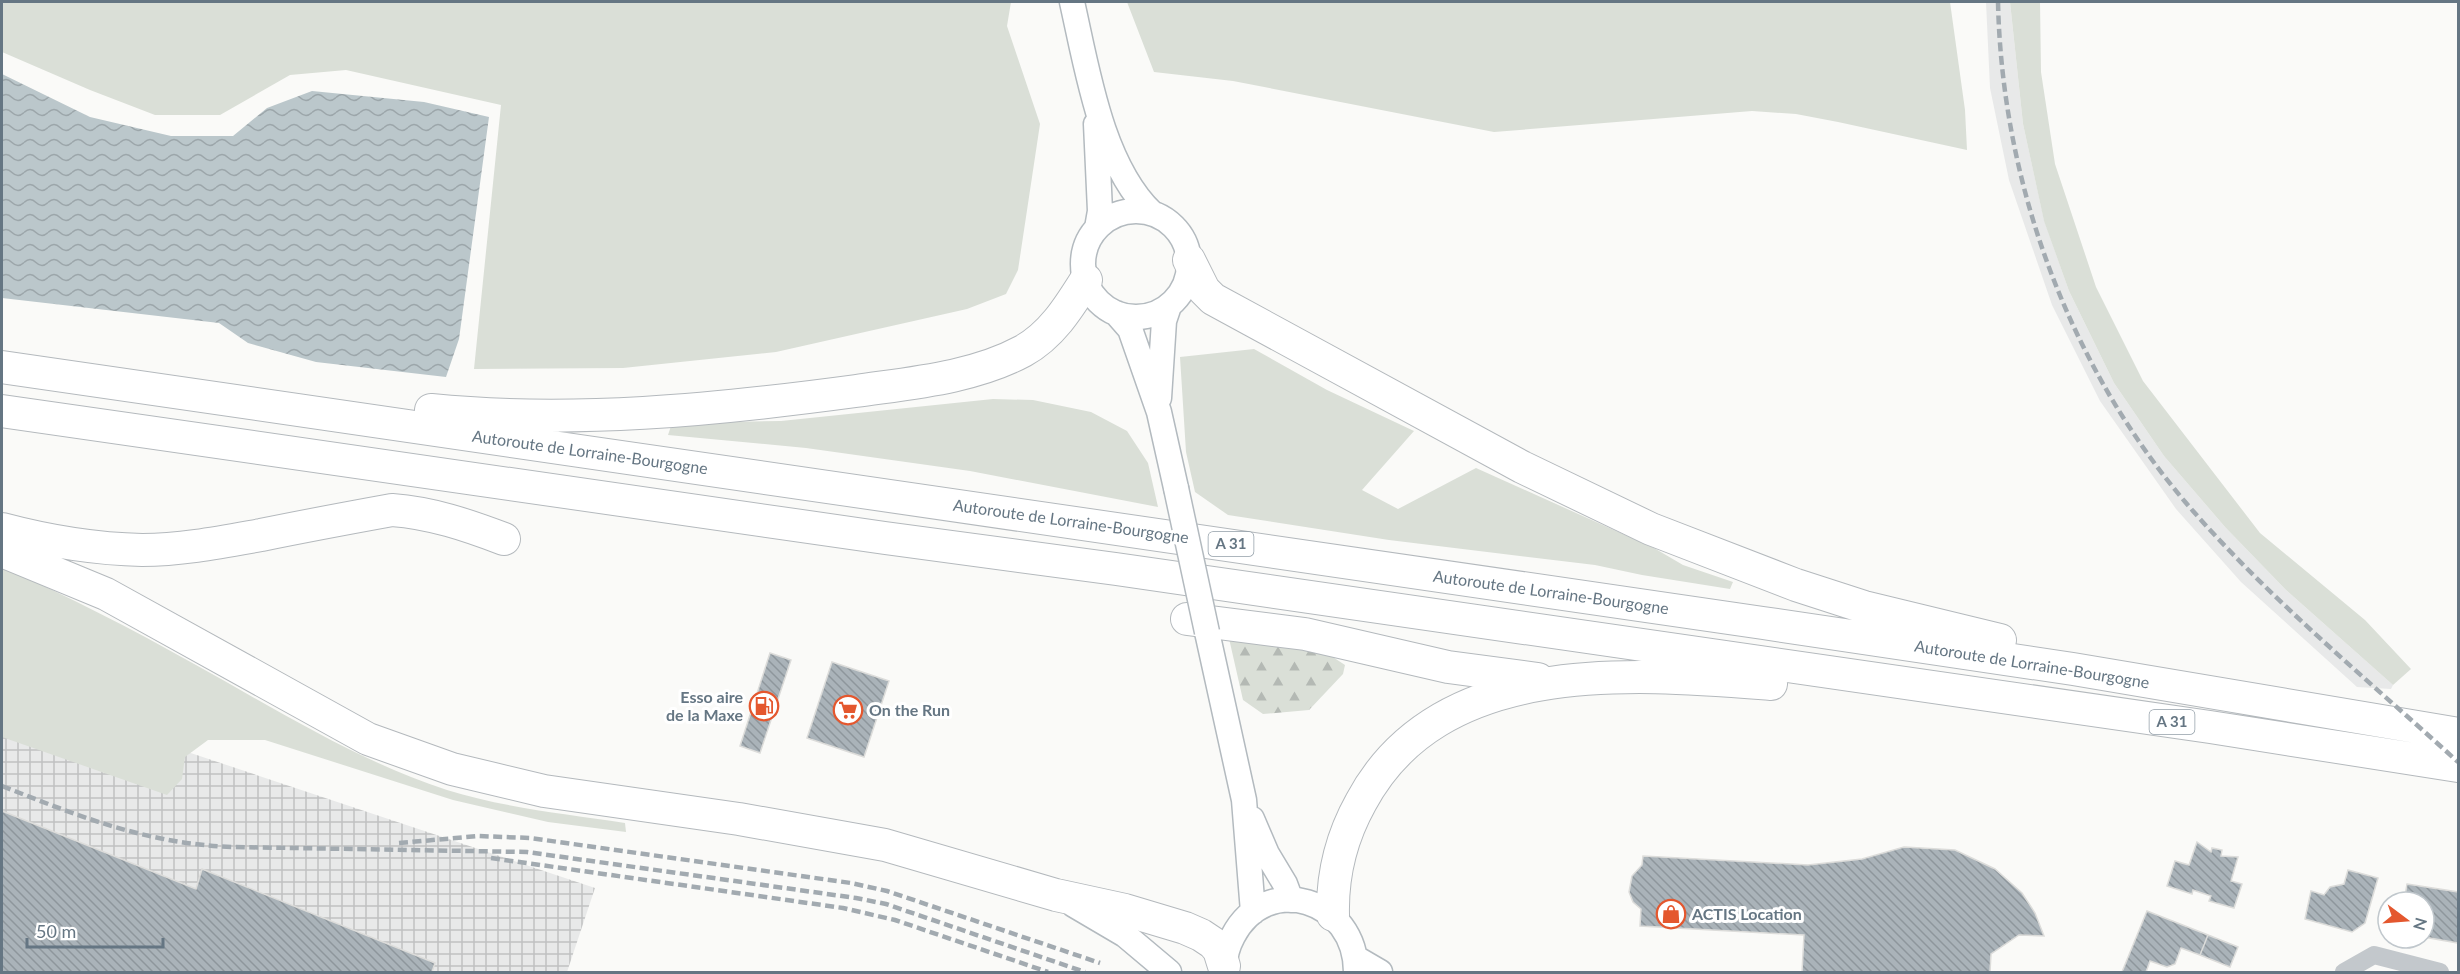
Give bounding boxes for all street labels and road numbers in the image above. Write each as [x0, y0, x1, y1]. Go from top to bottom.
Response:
street label: Autoroute de Lorraine-Bourgogne [471, 426, 709, 477]
street label: Autoroute de Lorraine-Bourgogne [952, 495, 1190, 546]
road number: A 31 [1208, 532, 1254, 556]
street label: Autoroute de Lorraine-Bourgogne [1432, 566, 1670, 617]
street label: Autoroute de Lorraine-Bourgogne [1913, 636, 2151, 691]
road number: A 31 [2150, 710, 2194, 734]

